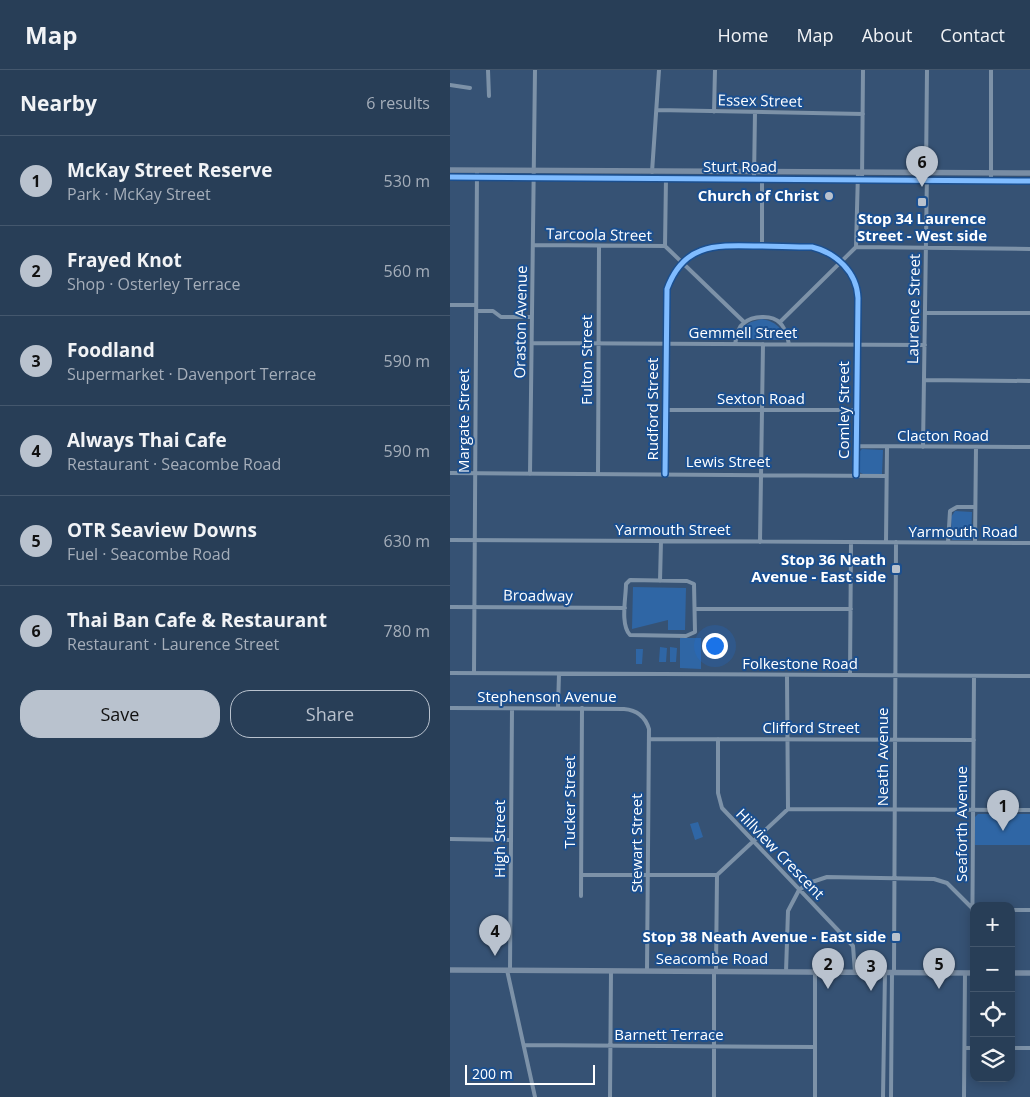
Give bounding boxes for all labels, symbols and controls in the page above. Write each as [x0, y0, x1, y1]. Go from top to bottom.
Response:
text: Map [25, 18, 77, 51]
text: Home [718, 23, 768, 47]
text: Map [796, 23, 834, 47]
text: About [862, 23, 912, 47]
text: Contact [940, 23, 1005, 47]
text: Nearby [20, 89, 97, 117]
street label: Essex Street [717, 89, 803, 111]
text: 6 results [366, 92, 430, 114]
pin: 6 [906, 146, 938, 187]
street label: Sturt Road [703, 156, 777, 176]
text: McKay Street Reserve [67, 157, 273, 183]
text: 1 [31, 170, 41, 192]
text: 530 m [384, 170, 430, 192]
text: Park · McKay Street [67, 183, 211, 205]
place label: Church of Christ [698, 185, 819, 205]
marker: Church of Christ [823, 190, 835, 202]
marker: Stop 34 Laurence Street - West side [916, 196, 928, 208]
place label: Stop 34 Laurence Street - West side [857, 208, 987, 245]
street label: Tarcoola Street [546, 223, 652, 245]
text: Frayed Knot [67, 247, 182, 273]
street label: Laurence Street [902, 254, 924, 364]
text: 2 [31, 260, 41, 282]
text: 560 m [384, 260, 430, 282]
street label: Oraston Avenue [509, 265, 531, 379]
text: Shop · Osterley Terrace [67, 273, 240, 295]
street label: Fulton Street [576, 315, 596, 405]
street label: Gemmell Street [689, 322, 797, 342]
text: Foodland [67, 337, 155, 363]
text: 3 [31, 350, 41, 372]
text: 590 m [384, 350, 430, 372]
street label: Rudford Street [642, 358, 662, 460]
street label: Comley Street [833, 361, 853, 459]
text: Supermarket · Davenport Terrace [67, 363, 316, 385]
street label: Margate Street [453, 369, 473, 473]
street label: Sexton Road [717, 388, 805, 408]
street label: Clacton Road [897, 425, 989, 445]
text: Always Thai Cafe [67, 427, 227, 453]
text: 4 [31, 440, 41, 462]
text: 590 m [384, 440, 430, 462]
street label: Lewis Street [686, 451, 770, 471]
text: Restaurant · Seacombe Road [67, 453, 281, 475]
text: OTR Seaview Downs [67, 517, 257, 543]
street label: Yarmouth Street [615, 519, 731, 539]
street label: Yarmouth Road [908, 521, 1018, 541]
text: 5 [31, 530, 41, 552]
text: 630 m [384, 530, 430, 552]
text: Fuel · Seacombe Road [67, 543, 230, 565]
place label: Stop 36 Neath Avenue - East side [751, 549, 886, 586]
marker: Stop 36 Neath Avenue - East side [890, 563, 902, 575]
street label: Broadway [503, 584, 574, 606]
text: Thai Ban Cafe & Restaurant [67, 607, 327, 633]
text: 6 [31, 620, 41, 642]
text: 780 m [384, 620, 430, 642]
text: Restaurant · Laurence Street [67, 633, 279, 655]
your location [702, 633, 728, 659]
street label: Folkestone Road [742, 653, 858, 673]
street label: Stephenson Avenue [477, 686, 617, 706]
button: Save [20, 690, 220, 738]
button: Share [230, 690, 430, 738]
street label: Neath Avenue [872, 708, 892, 806]
street label: Clifford Street [762, 717, 860, 737]
street label: Tucker Street [559, 756, 579, 848]
street label: Seaforth Avenue [951, 766, 971, 882]
pin: 1 [987, 790, 1019, 831]
street label: Stewart Street [626, 793, 646, 893]
street label: High Street [489, 800, 509, 878]
street label: Hillview Crescent [732, 804, 829, 903]
map controls [970, 902, 1015, 1082]
button: + [970, 902, 1015, 947]
pin: 4 [479, 915, 511, 956]
place label: Stop 38 Neath Avenue - East side [642, 926, 886, 946]
marker: Stop 38 Neath Avenue - East side [890, 931, 902, 943]
button: − [970, 947, 1015, 992]
street label: Seacombe Road [656, 948, 768, 968]
pin: 2 [812, 948, 844, 989]
pin: 5 [923, 948, 955, 989]
pin: 3 [855, 950, 887, 991]
button: locate [970, 992, 1015, 1037]
street label: Barnett Terrace [614, 1024, 724, 1044]
button: layers [970, 1037, 1015, 1082]
scale bar [465, 1062, 595, 1085]
text: 200 m [472, 1064, 513, 1083]

